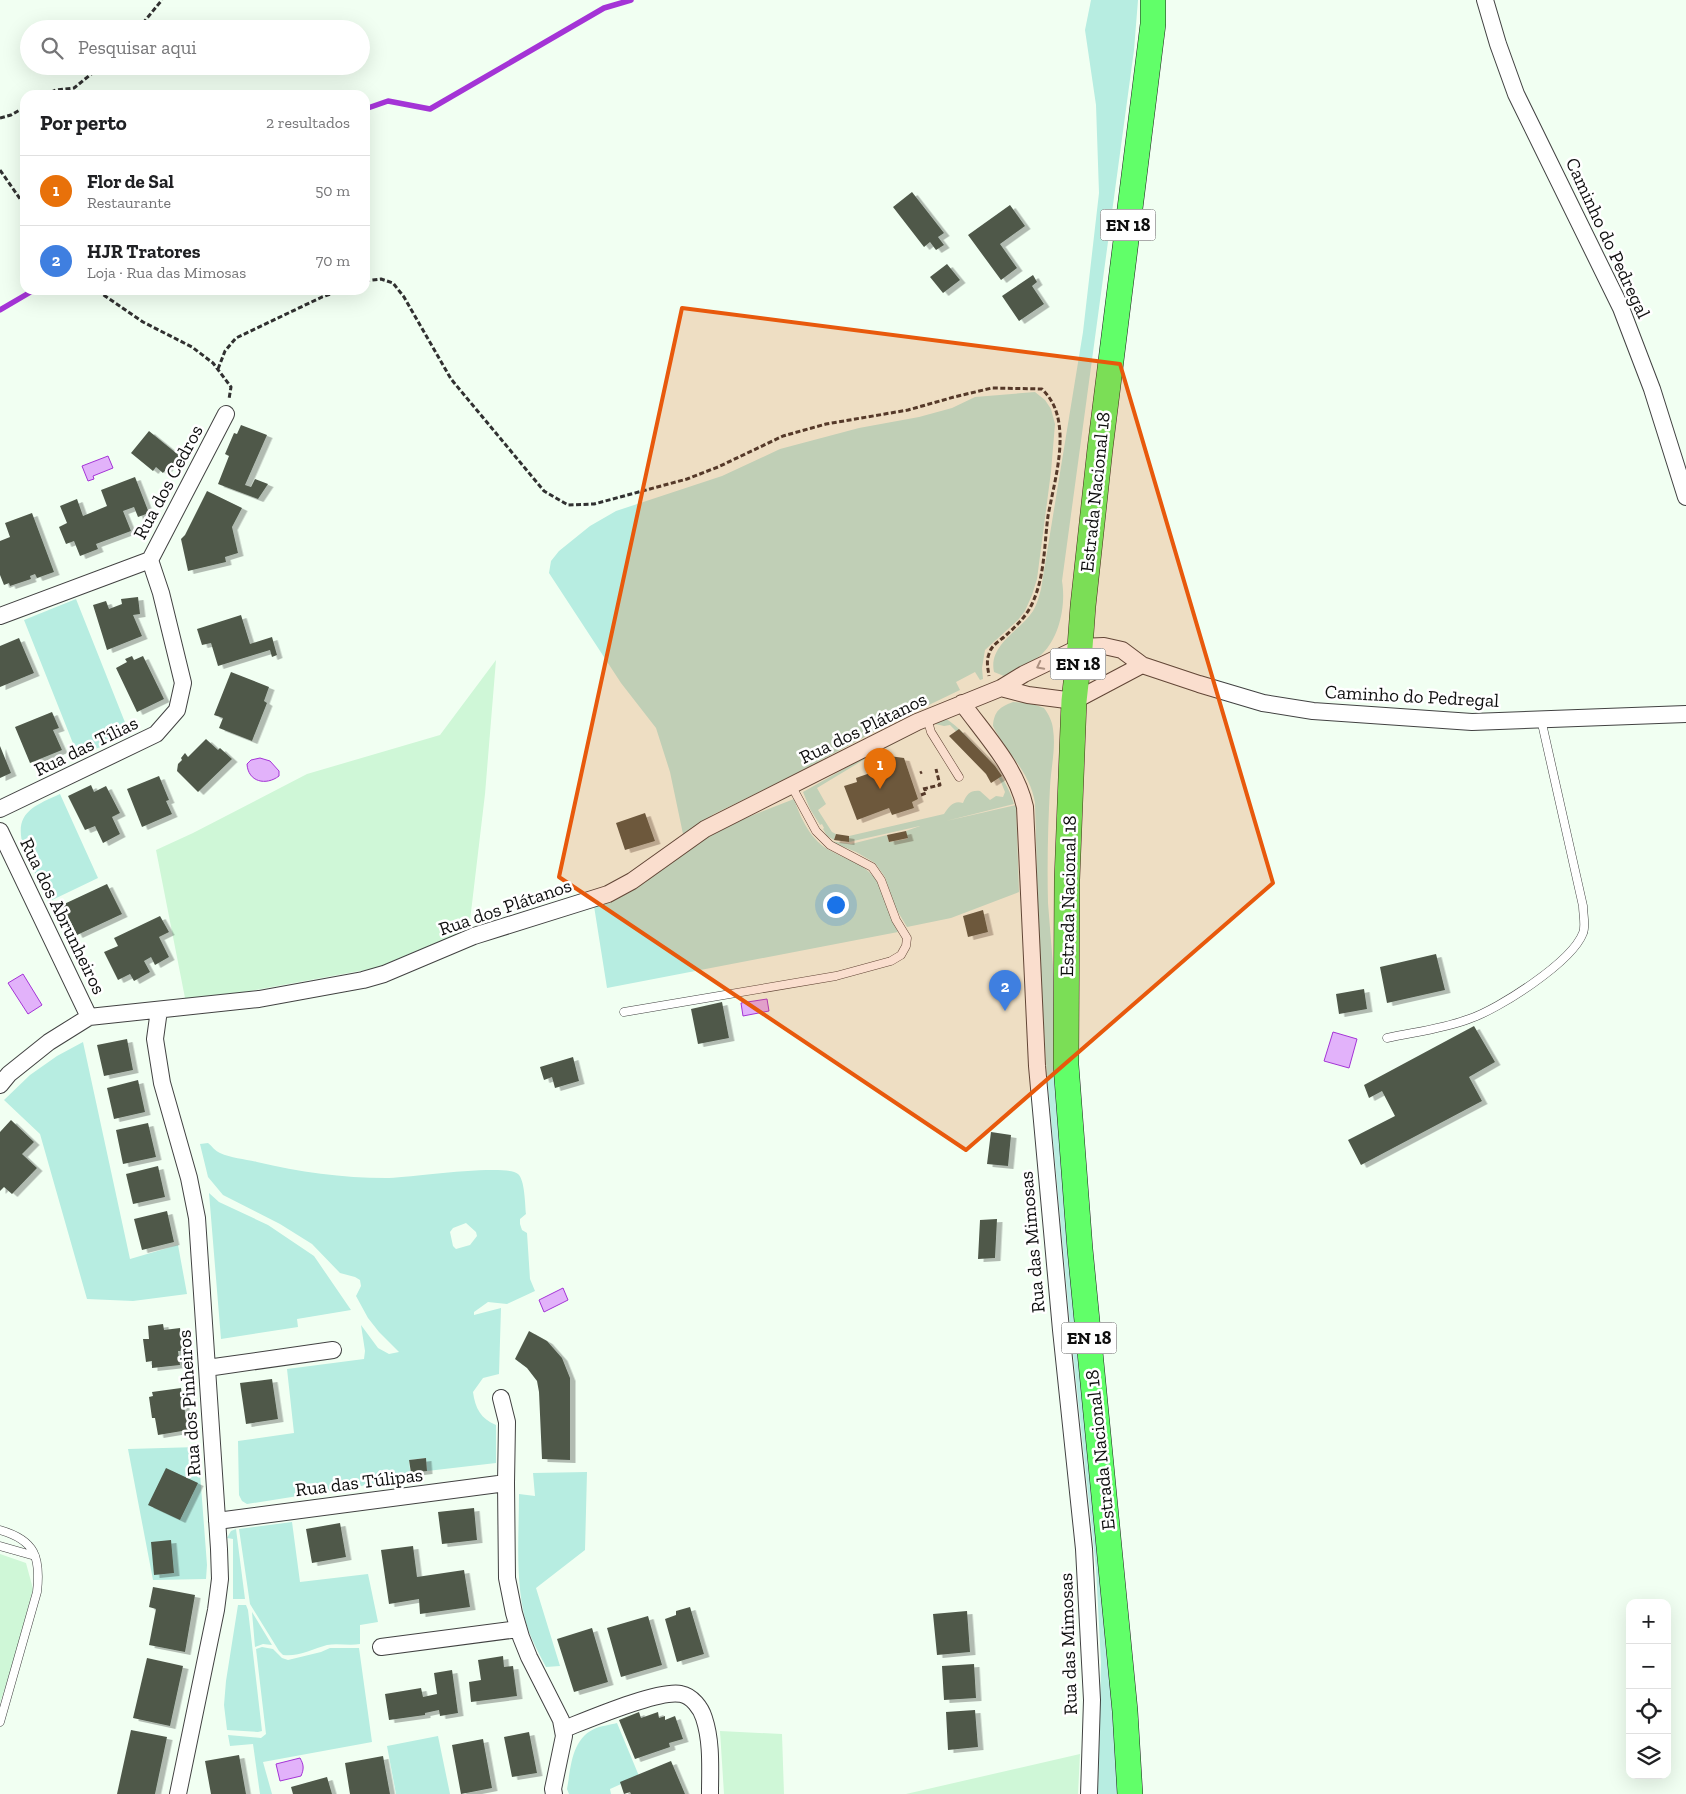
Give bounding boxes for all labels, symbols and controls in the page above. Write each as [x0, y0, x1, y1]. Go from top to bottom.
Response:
search box [20, 20, 370, 75]
icon: search [38, 34, 66, 62]
text: Pesquisar aqui [78, 36, 197, 59]
text: Por perto [40, 110, 127, 135]
text: 2 resultados [266, 113, 350, 132]
street label: Caminho do Pedregal [1561, 154, 1655, 322]
text: Flor de Sal [87, 170, 174, 193]
text: 1 [53, 181, 59, 200]
text: 50 m [315, 181, 350, 200]
text: Restaurante [87, 193, 171, 212]
road number: EN 18 [1100, 210, 1156, 240]
text: HJR Tratores [87, 240, 201, 263]
text: 2 [52, 251, 60, 270]
text: 70 m [316, 251, 350, 270]
text: Loja · Rua das Mimosas [87, 263, 246, 282]
street label: Estrada Nacional 18 [1075, 411, 1115, 573]
street label: Rua dos Cedros [128, 421, 208, 543]
road number: EN 18 [1050, 649, 1106, 680]
one-way arrow [1036, 660, 1045, 670]
street label: Caminho do Pedregal [1324, 680, 1500, 712]
street label: Rua dos Plátanos [795, 687, 931, 769]
street label: Rua das Tílias [30, 711, 142, 781]
pin: 1 [864, 748, 896, 789]
street label: Estrada Nacional 18 [1055, 815, 1081, 977]
street label: Rua dos Abrunheiros [15, 834, 111, 998]
street label: Rua dos Plátanos [436, 873, 574, 941]
your location [823, 892, 849, 918]
pin: 2 [989, 970, 1021, 1011]
street label: Rua das Mimosas [1014, 1170, 1050, 1314]
road number: EN 18 [1062, 1322, 1116, 1354]
street label: Rua dos Pinheiros [172, 1329, 206, 1477]
street label: Estrada Nacional 18 [1080, 1369, 1120, 1531]
street label: Rua das Túlipas [294, 1463, 424, 1501]
street label: Rua das Mimosas [1054, 1573, 1082, 1715]
map controls [1626, 1599, 1671, 1779]
button: + [1626, 1599, 1671, 1644]
button: − [1626, 1644, 1671, 1689]
button: locate [1626, 1689, 1671, 1734]
button: layers [1626, 1734, 1671, 1779]

